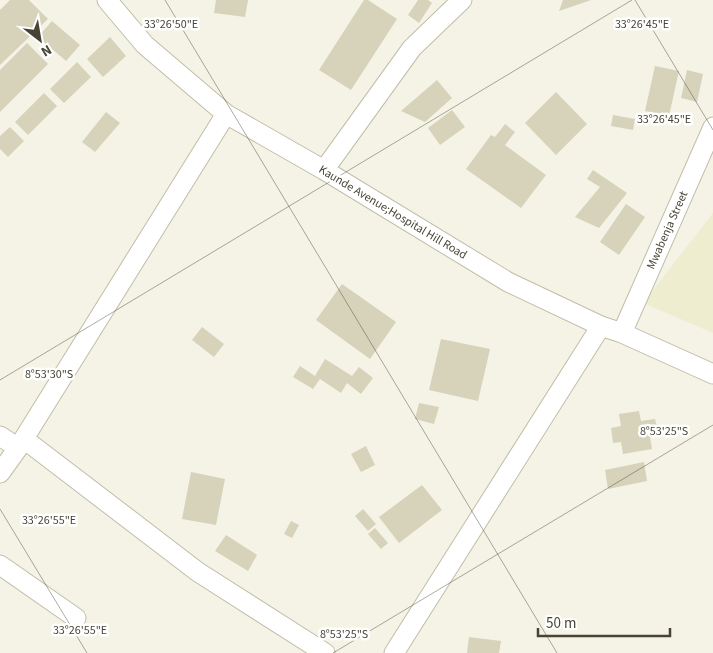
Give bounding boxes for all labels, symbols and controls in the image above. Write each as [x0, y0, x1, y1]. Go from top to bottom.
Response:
north arrow [15, 15, 65, 65]
text: 33°26'50"E [144, 16, 198, 33]
text: 33°26'45"E [615, 16, 669, 33]
text: N [37, 39, 55, 61]
text: 33°26'45"E [637, 111, 691, 128]
street label: Kaunde Avenue;Hospital Hill Road [315, 161, 470, 264]
street label: Mwabenja Street [643, 188, 692, 272]
text: 8°53'30"S [25, 366, 73, 383]
text: 8°53'25"S [640, 423, 688, 440]
text: 33°26'55"E [22, 512, 76, 529]
scale bar [538, 606, 670, 638]
text: 50 m [546, 613, 576, 634]
text: 33°26'55"E [53, 622, 107, 639]
text: 8°53'25"S [320, 626, 368, 643]

